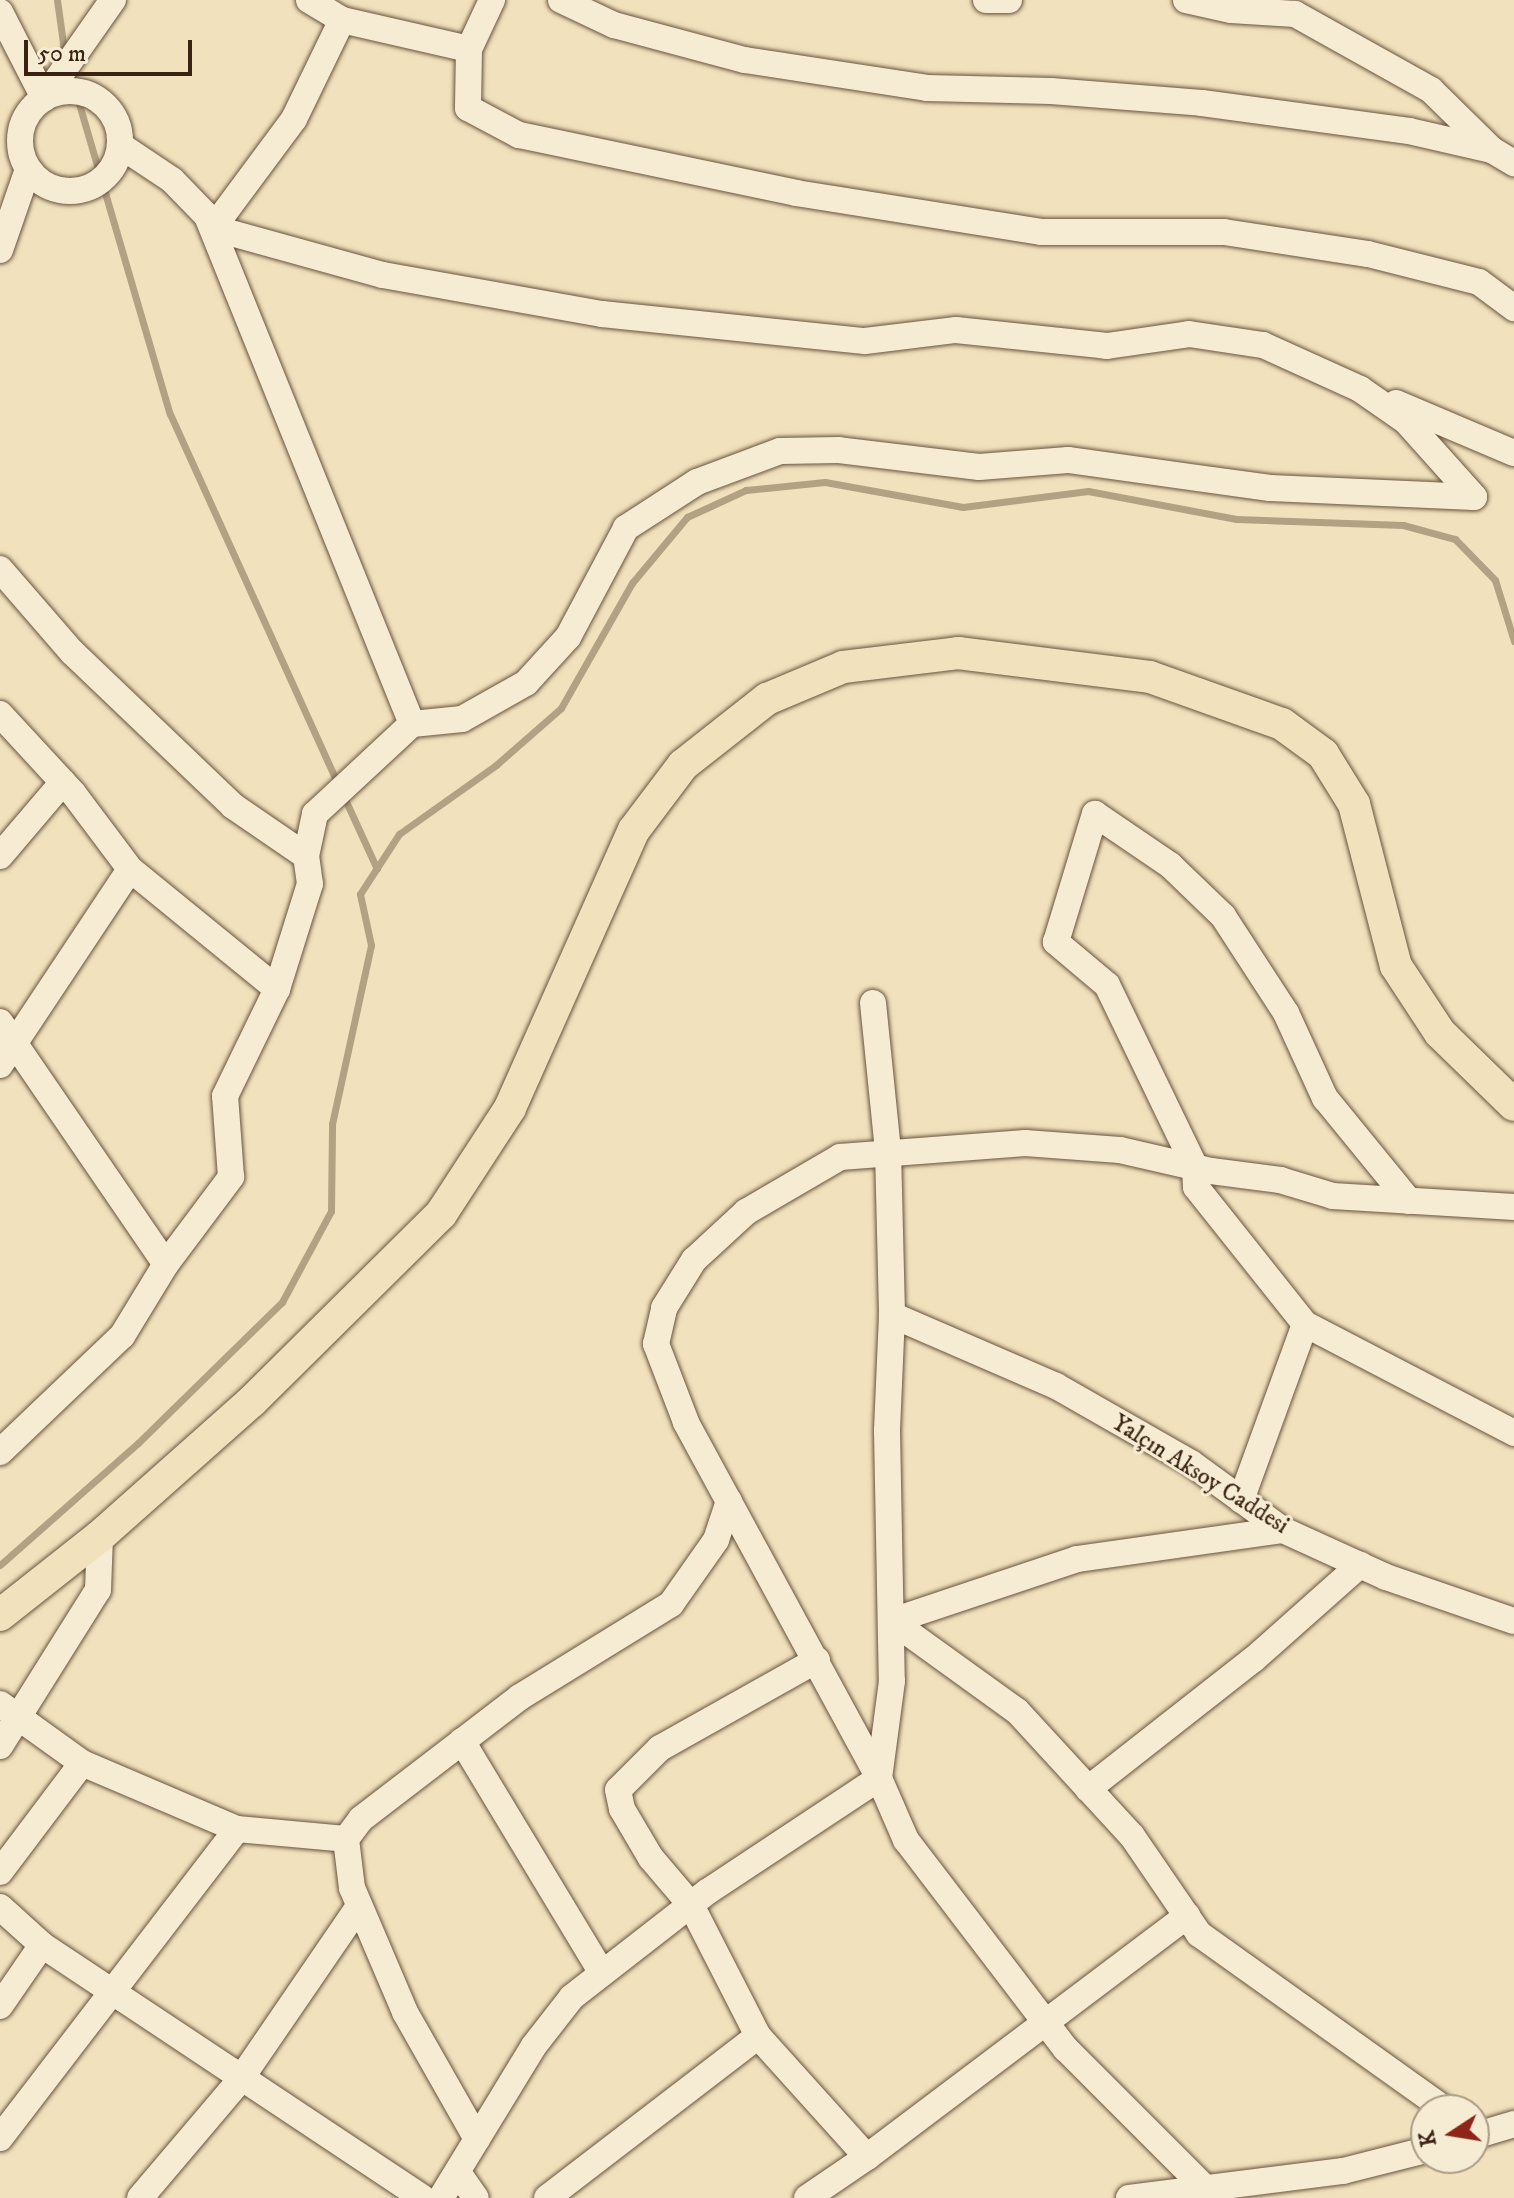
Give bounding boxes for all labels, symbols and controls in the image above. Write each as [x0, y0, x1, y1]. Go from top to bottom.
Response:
scale bar [28, 24, 196, 74]
text: 50 m [38, 39, 86, 69]
street label: Yalçın Aksoy Caddesi [1106, 1409, 1294, 1541]
north arrow [1410, 2094, 1490, 2174]
text: K [1413, 2128, 1443, 2149]

